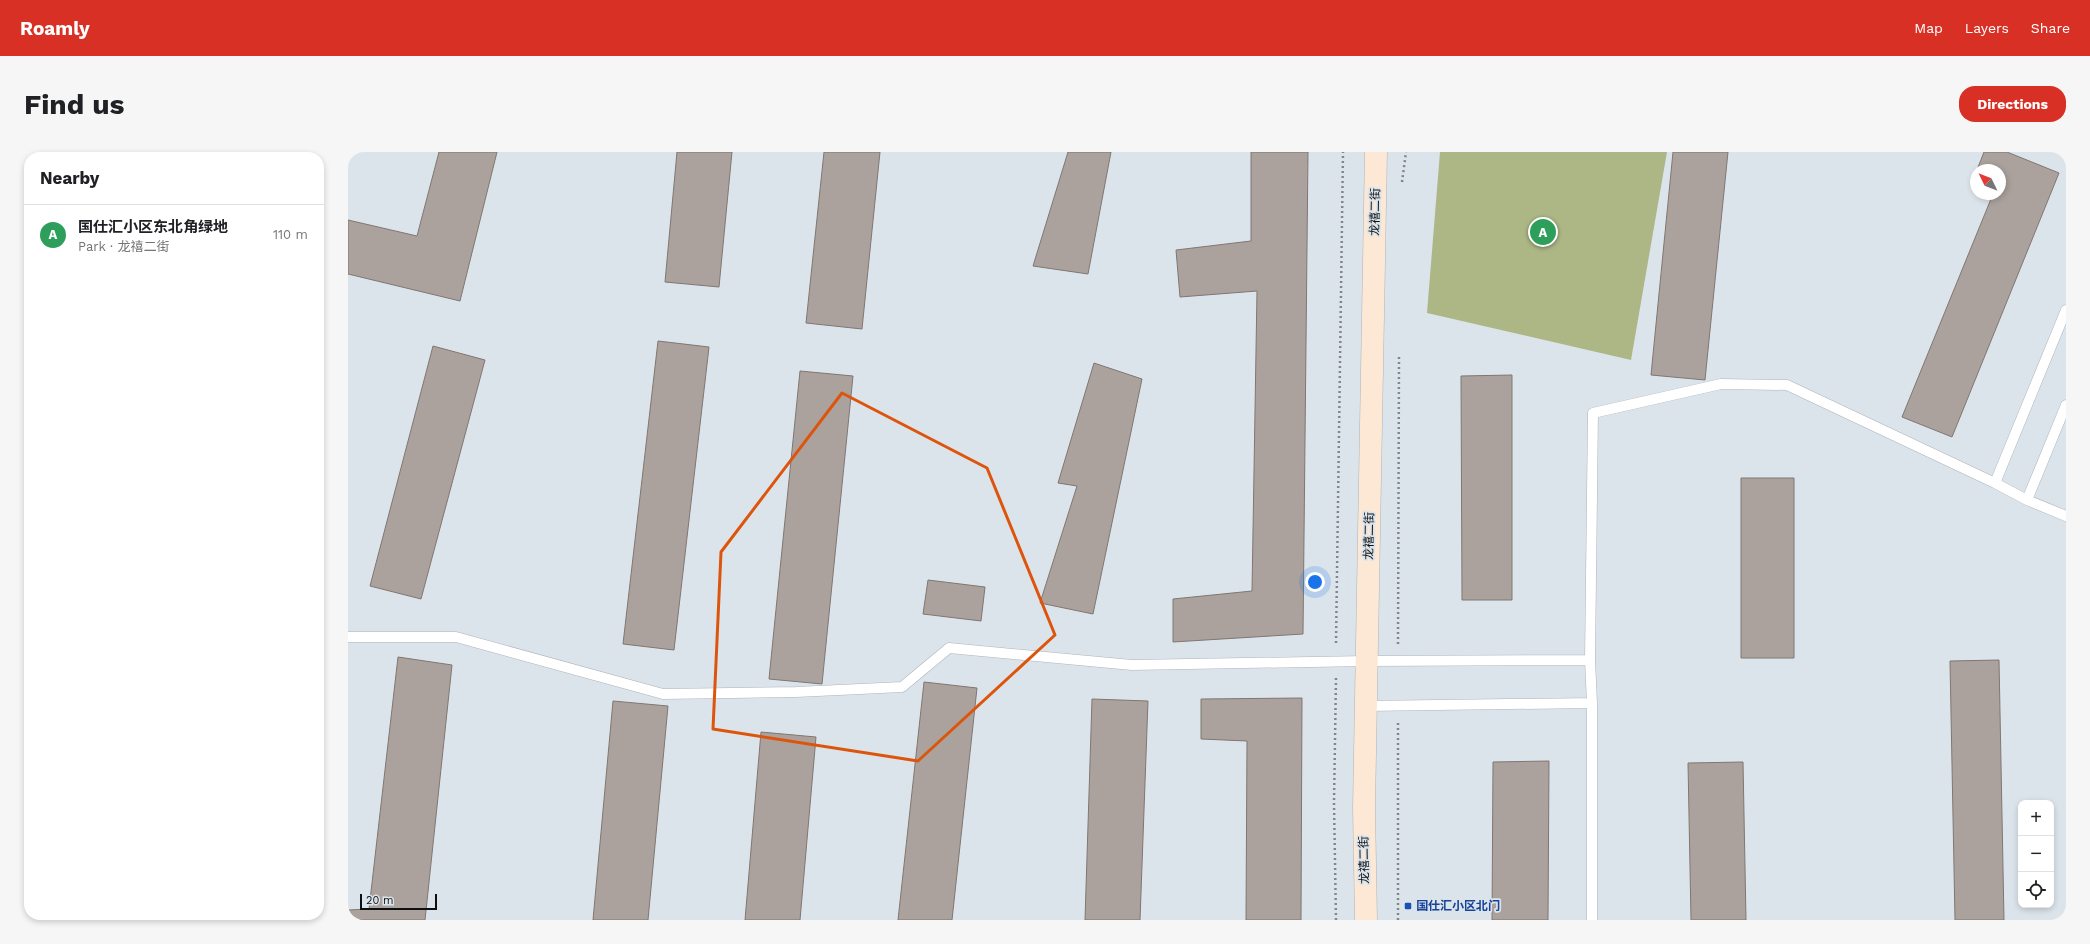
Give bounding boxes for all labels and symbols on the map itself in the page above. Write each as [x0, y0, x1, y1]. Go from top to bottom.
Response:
north arrow [1970, 164, 2006, 200]
street label: 龙禧二街 [1368, 188, 1382, 236]
pin: A [1530, 217, 1556, 247]
street label: 龙禧二街 [1362, 512, 1376, 560]
your location [1305, 572, 1325, 592]
street label: 龙禧二街 [1357, 836, 1371, 884]
scale bar [360, 892, 437, 911]
place label: 国仕汇小区北门 [1416, 899, 1500, 913]
marker: 国仕汇小区北门 [1403, 901, 1413, 911]

